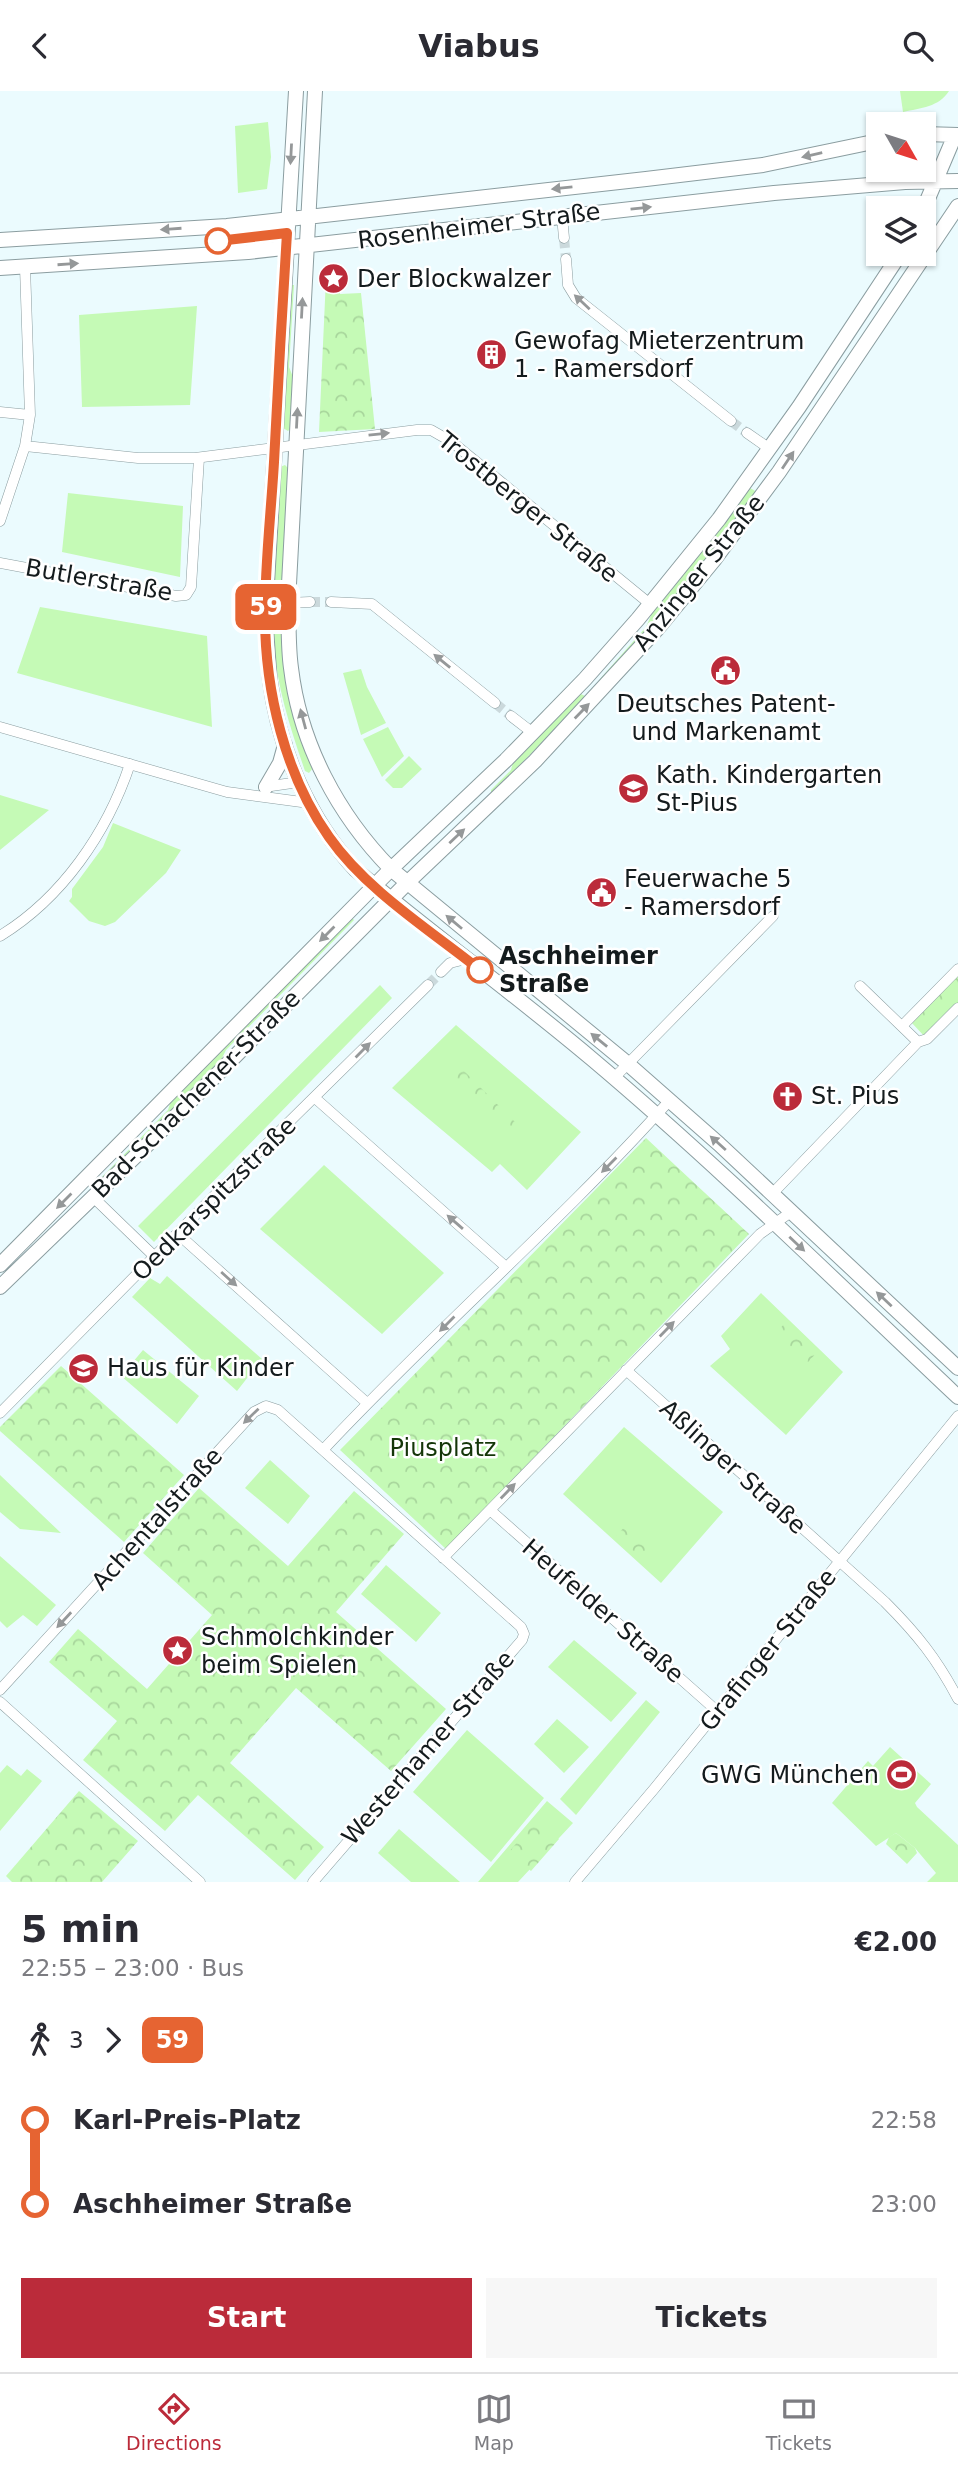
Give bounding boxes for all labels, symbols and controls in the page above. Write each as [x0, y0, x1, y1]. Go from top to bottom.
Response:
icon: back [21, 27, 59, 65]
text: Viabus [418, 27, 540, 65]
icon: search [899, 27, 937, 65]
north arrow [866, 112, 936, 182]
map controls [866, 112, 936, 266]
one-way arrow [286, 144, 297, 166]
one-way arrow [801, 149, 823, 160]
one-way arrow [551, 183, 573, 194]
button: layers [866, 196, 936, 266]
street label: Rosenheimer Straße [356, 197, 602, 255]
one-way arrow [630, 202, 652, 213]
one-way arrow [160, 224, 182, 235]
unlabelled marker [205, 228, 231, 254]
one-way arrow [57, 258, 79, 269]
place icon: Der Blockwalzer [317, 262, 351, 296]
place label: Der Blockwalzer [357, 265, 551, 293]
one-way arrow [574, 295, 591, 311]
one-way arrow [297, 296, 308, 318]
place label: Gewofag Mieterzentrum 1 - Ramersdorf [514, 327, 804, 383]
building icon: Gewofag Mieterzentrum 1 - Ramersdorf [474, 338, 508, 372]
one-way arrow [291, 407, 302, 429]
street label: Trostberger Straße [432, 425, 624, 588]
one-way arrow [369, 428, 391, 439]
one-way arrow [781, 451, 795, 469]
street label: Anzinger Straße [627, 489, 771, 657]
street label: Butlerstraße [23, 553, 175, 607]
line badge: 59 [234, 584, 298, 630]
text: 59 [249, 593, 283, 621]
one-way arrow [434, 653, 452, 668]
public building icon: Deutsches Patent- und Markenamt [709, 653, 743, 687]
place label: Deutsches Patent- und Markenamt [616, 690, 836, 746]
one-way arrow [573, 703, 590, 720]
one-way arrow [297, 708, 308, 730]
place label: Kath. Kindergarten St-Pius [656, 761, 882, 817]
school or university icon: Kath. Kindergarten St-Pius [616, 772, 650, 806]
one-way arrow [448, 828, 465, 844]
place label: Feuerwache 5 - Ramersdorf [624, 865, 792, 921]
public building icon: Feuerwache 5 - Ramersdorf [584, 876, 618, 910]
one-way arrow [445, 914, 463, 929]
one-way arrow [318, 926, 335, 943]
place label: Aschheimer Straße [499, 942, 658, 998]
marker: Aschheimer Straße [467, 957, 493, 983]
street label: Bad-Schachener-Straße [86, 984, 306, 1204]
one-way arrow [590, 1034, 608, 1048]
one-way arrow [354, 1042, 371, 1058]
church icon: St. Pius [771, 1079, 805, 1113]
place label: St. Pius [811, 1082, 899, 1110]
street label: Oedkarspitzstraße [126, 1111, 302, 1287]
one-way arrow [710, 1136, 727, 1152]
one-way arrow [601, 1156, 618, 1173]
one-way arrow [56, 1192, 72, 1209]
one-way arrow [446, 1214, 464, 1230]
one-way arrow [788, 1236, 805, 1252]
one-way arrow [220, 1271, 237, 1287]
one-way arrow [876, 1291, 893, 1307]
one-way arrow [439, 1316, 456, 1333]
one-way arrow [659, 1321, 675, 1337]
school or university icon: Haus für Kinder [67, 1351, 101, 1385]
place label: Haus für Kinder [107, 1354, 294, 1382]
street label: Aßlinger Straße [654, 1394, 812, 1540]
one-way arrow [242, 1407, 259, 1424]
park label: Piusplatz [390, 1434, 496, 1462]
street label: Achentalstraße [86, 1442, 228, 1596]
one-way arrow [499, 1483, 516, 1500]
street label: Heufelder Straße [517, 1533, 689, 1689]
street label: Grafinger Straße [694, 1563, 842, 1737]
one-way arrow [57, 1611, 73, 1628]
place label: Schmolchkinder beim Spielen [201, 1623, 394, 1679]
place icon: Schmolchkinder beim Spielen [161, 1634, 195, 1668]
street label: Westerhamer Straße [336, 1645, 520, 1851]
sports icon: GWG München [885, 1758, 919, 1792]
place label: GWG München [701, 1761, 879, 1789]
text: 5 min [21, 1907, 140, 1951]
text: €2.00 [855, 1927, 937, 1957]
text: 22:55 – 23:00 · Bus [21, 1955, 244, 1981]
icon: walk [21, 2021, 59, 2059]
icon: forward [94, 2021, 132, 2059]
text: 59 [156, 2026, 189, 2054]
text: 3 [69, 2027, 84, 2053]
text: Karl-Preis-Platz [73, 2105, 301, 2135]
text: 22:58 [871, 2107, 937, 2133]
text: Aschheimer Straße [73, 2189, 352, 2219]
text: 23:00 [871, 2191, 937, 2217]
button: Start [21, 2278, 472, 2358]
button: Tickets [486, 2278, 937, 2358]
tab: Directions [126, 2390, 222, 2454]
tab: Map [474, 2390, 514, 2454]
tab: Tickets [766, 2390, 832, 2454]

